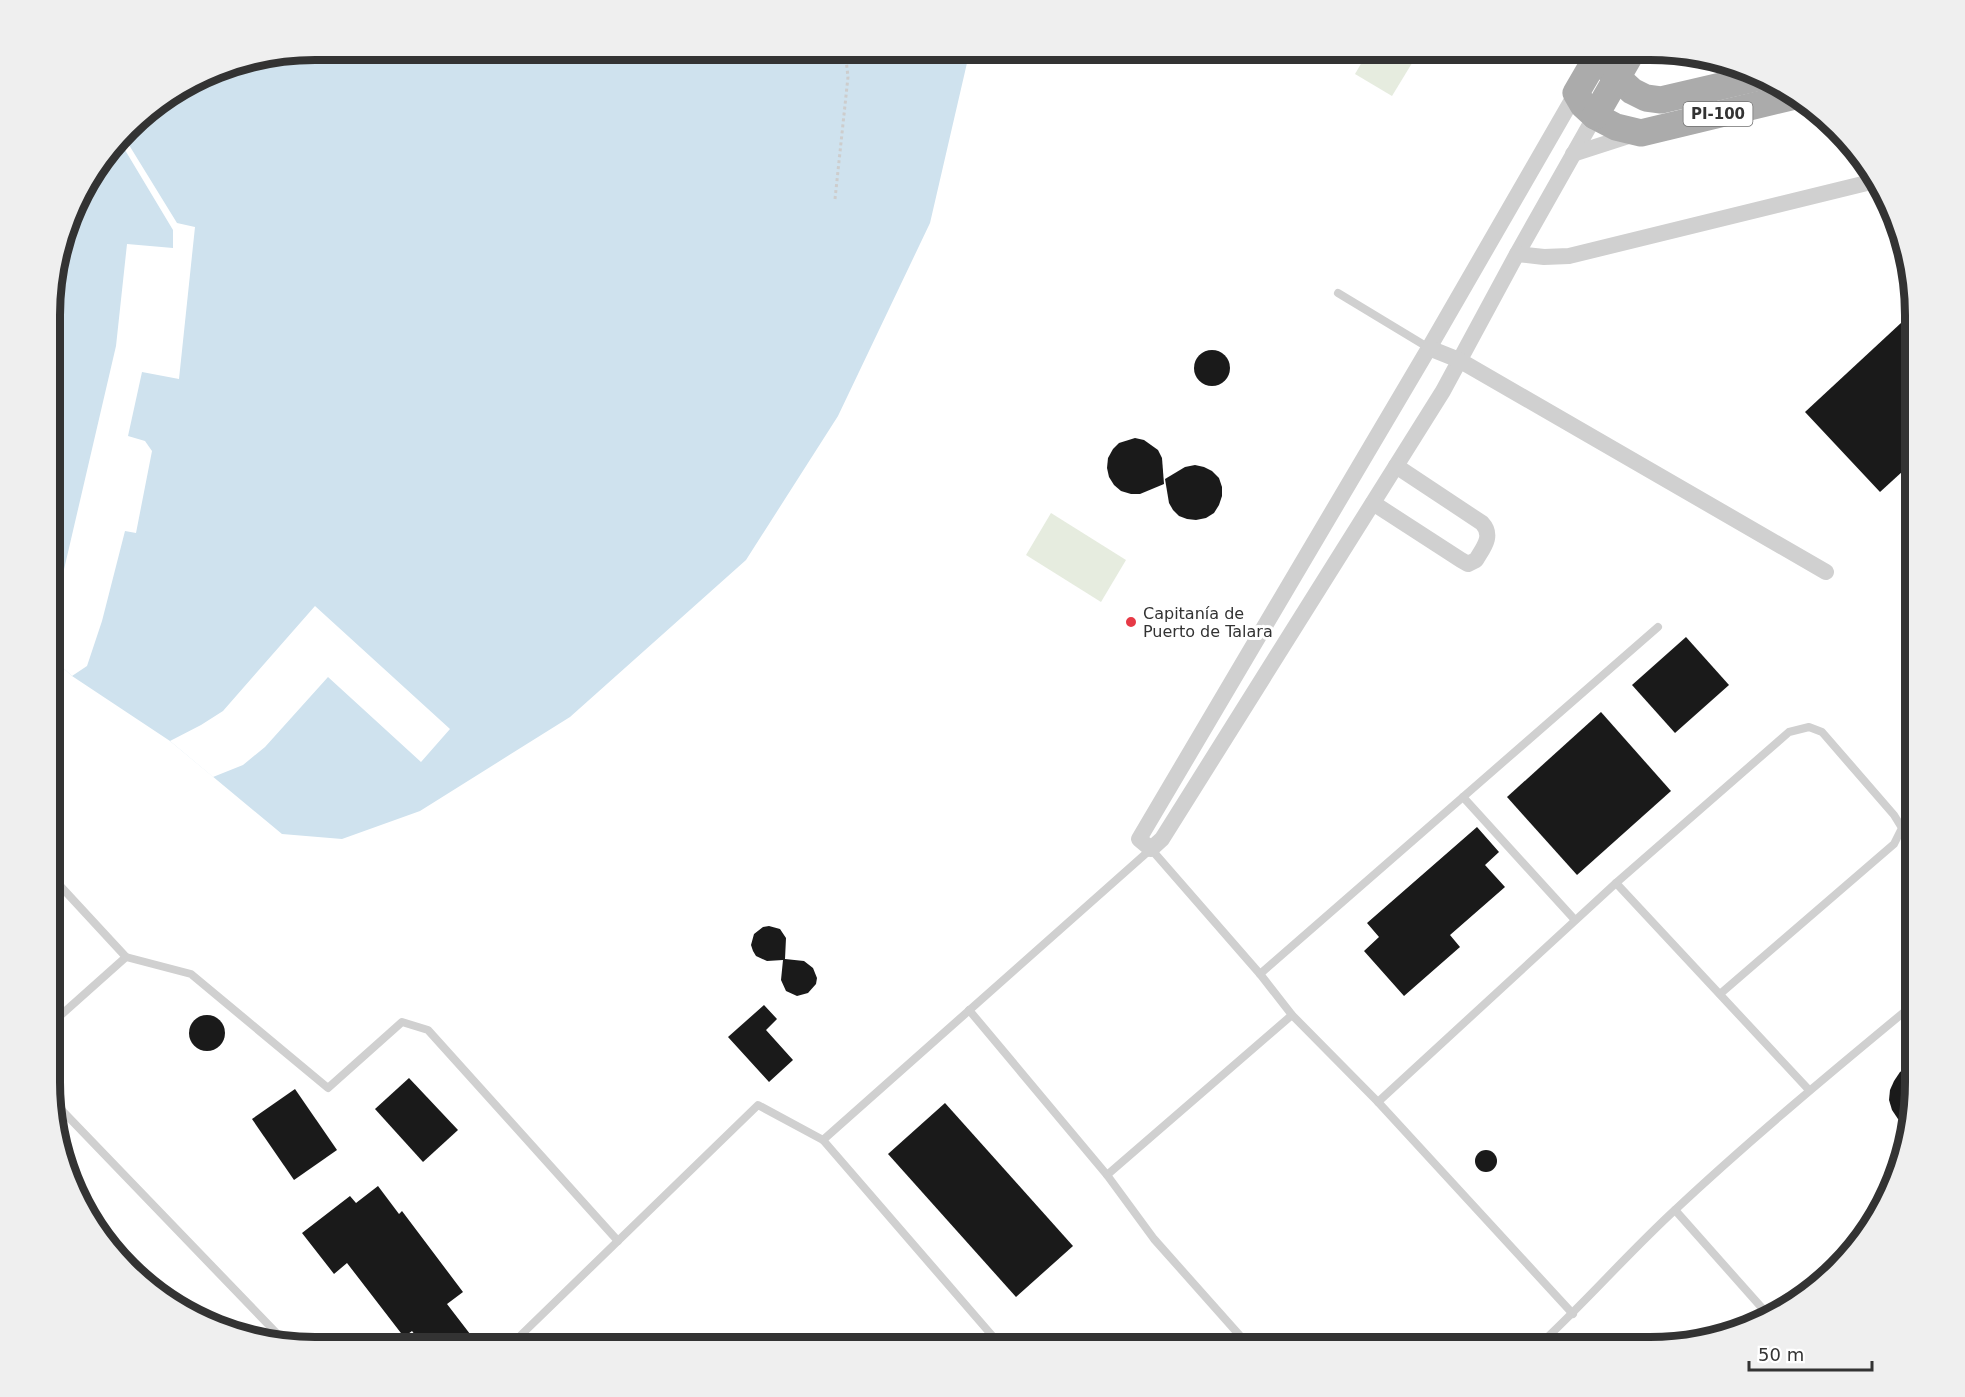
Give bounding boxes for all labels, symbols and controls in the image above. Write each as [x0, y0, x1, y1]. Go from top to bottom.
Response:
road number: PI-100 [1684, 102, 1752, 126]
place label: Capitanía de Puerto de Talara [1143, 604, 1273, 641]
marker: Capitanía de Puerto de Talara [1124, 615, 1138, 629]
scale bar [1749, 1334, 1872, 1372]
text: 50 m [1758, 1344, 1804, 1365]

